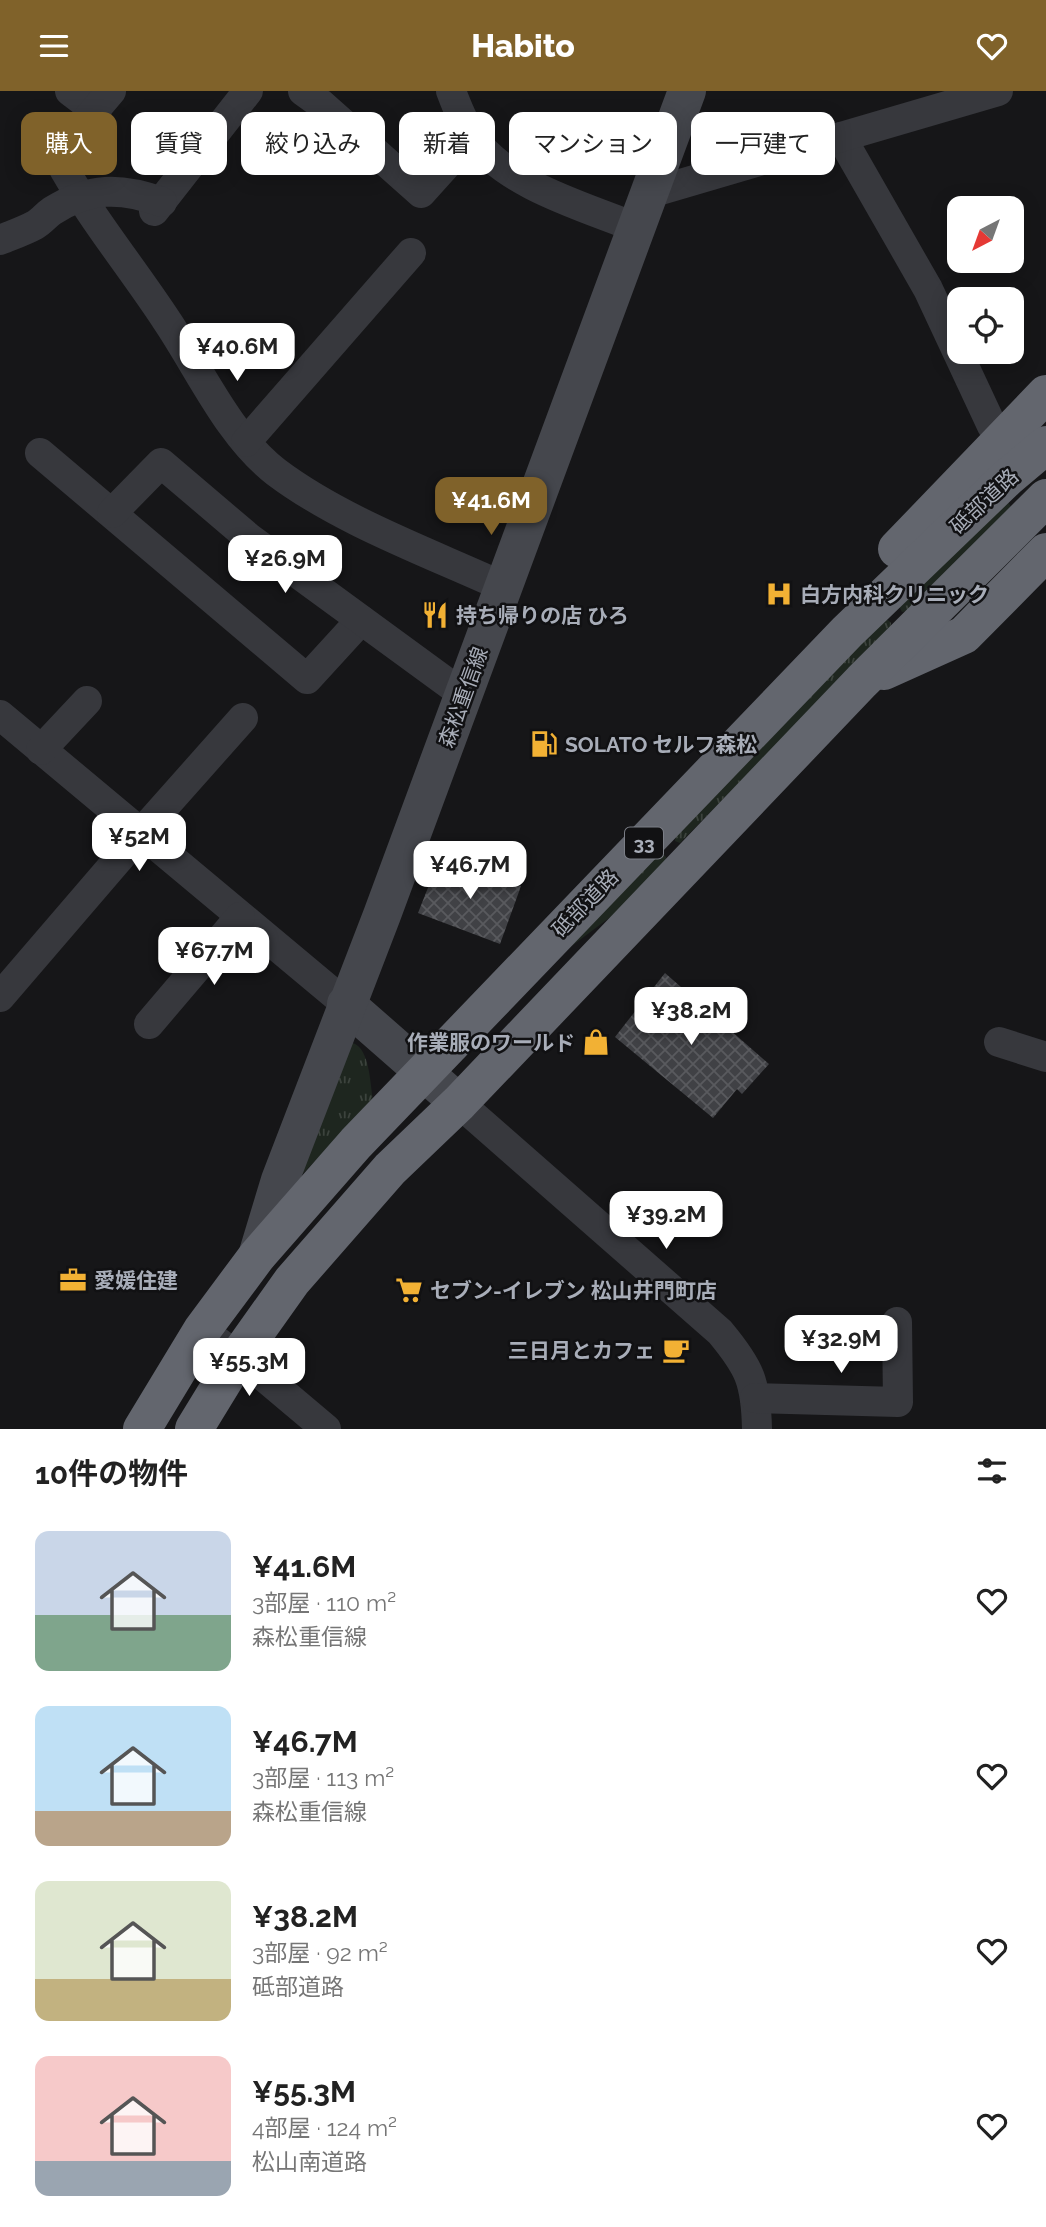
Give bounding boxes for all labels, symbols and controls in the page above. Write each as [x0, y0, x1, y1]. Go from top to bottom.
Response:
icon: menu [35, 27, 73, 65]
text: Habito [471, 27, 575, 64]
icon: heart [973, 27, 1011, 65]
chip: 購入 [21, 112, 117, 175]
chip: 賃貸 [131, 112, 227, 175]
chip: 絞り込み [241, 112, 385, 175]
chip: 新着 [399, 112, 495, 175]
chip: マンション [509, 112, 677, 175]
chip: 一戸建て [691, 112, 835, 175]
north arrow [947, 196, 1024, 273]
map controls [947, 196, 1024, 364]
button: locate [947, 287, 1024, 364]
pin: ¥40.6M [180, 323, 294, 383]
text: ¥40.6M [196, 332, 278, 359]
street label: 砥部道路 [945, 463, 1023, 539]
pin: ¥41.6M [434, 477, 548, 537]
text: ¥41.6M [451, 486, 531, 513]
pin: ¥26.9M [228, 535, 342, 595]
text: ¥26.9M [244, 544, 326, 571]
hospital icon: 白方内科クリニック [764, 579, 794, 609]
place label: 白方内科クリニック [800, 582, 989, 607]
restaurant icon: 持ち帰りの店 ひろ [420, 600, 450, 630]
place label: 持ち帰りの店 ひろ [456, 603, 629, 628]
street label: 森松重信線 [433, 643, 493, 751]
fuel station icon: SOLATO セルフ森松 [529, 729, 559, 759]
place label: SOLATO セルフ森松 [565, 732, 757, 757]
pin: ¥52M [98, 813, 180, 873]
text: ¥52M [108, 822, 170, 849]
road number: 33 [625, 827, 663, 859]
pin: ¥46.7M [413, 841, 527, 901]
text: ¥46.7M [430, 850, 511, 877]
street label: 砥部道路 [547, 864, 623, 942]
pin: ¥67.7M [157, 927, 271, 987]
text: ¥67.7M [174, 936, 254, 963]
pin: ¥38.2M [634, 988, 748, 1047]
text: ¥38.2M [650, 996, 732, 1023]
shop icon: 作業服のワールド [581, 1027, 611, 1057]
place label: 作業服のワールド [407, 1030, 575, 1055]
pin: ¥39.2M [609, 1191, 723, 1251]
text: ¥39.2M [626, 1200, 706, 1227]
office icon: 愛媛住建 [58, 1265, 88, 1295]
place label: 愛媛住建 [94, 1268, 178, 1293]
supermarket icon: セブン-イレブン 松山井門町店 [394, 1275, 424, 1305]
place label: セブン-イレブン 松山井門町店 [430, 1278, 717, 1303]
pin: ¥32.9M [784, 1315, 898, 1375]
text: ¥32.9M [801, 1324, 881, 1351]
cafe icon: 三日月とカフェ [661, 1335, 691, 1365]
place label: 三日月とカフェ [508, 1338, 655, 1363]
pin: ¥55.3M [192, 1339, 306, 1398]
text: ¥55.3M [209, 1347, 289, 1374]
icon: filters [973, 1452, 1011, 1490]
text: 10件の物件 [35, 1456, 188, 1491]
text: ¥41.6M [252, 1549, 356, 1584]
icon: home [91, 1559, 175, 1643]
icon: heart [973, 1582, 1011, 1620]
text: 3部屋 · 110 m² [252, 1589, 396, 1616]
text: 森松重信線 [252, 1623, 367, 1650]
text: ¥46.7M [252, 1724, 358, 1759]
icon: home [91, 1734, 175, 1818]
icon: heart [973, 1757, 1011, 1795]
text: 3部屋 · 113 m² [252, 1764, 394, 1791]
text: 森松重信線 [252, 1798, 367, 1825]
text: ¥38.2M [252, 1899, 358, 1934]
icon: home [91, 1909, 175, 1993]
icon: heart [973, 1932, 1011, 1970]
text: 3部屋 · 92 m² [252, 1939, 388, 1966]
text: 砥部道路 [252, 1973, 344, 2000]
text: ¥55.3M [252, 2074, 356, 2109]
icon: home [91, 2084, 175, 2168]
icon: heart [973, 2107, 1011, 2145]
text: 4部屋 · 124 m² [252, 2114, 397, 2141]
text: 松山南道路 [252, 2148, 367, 2175]

